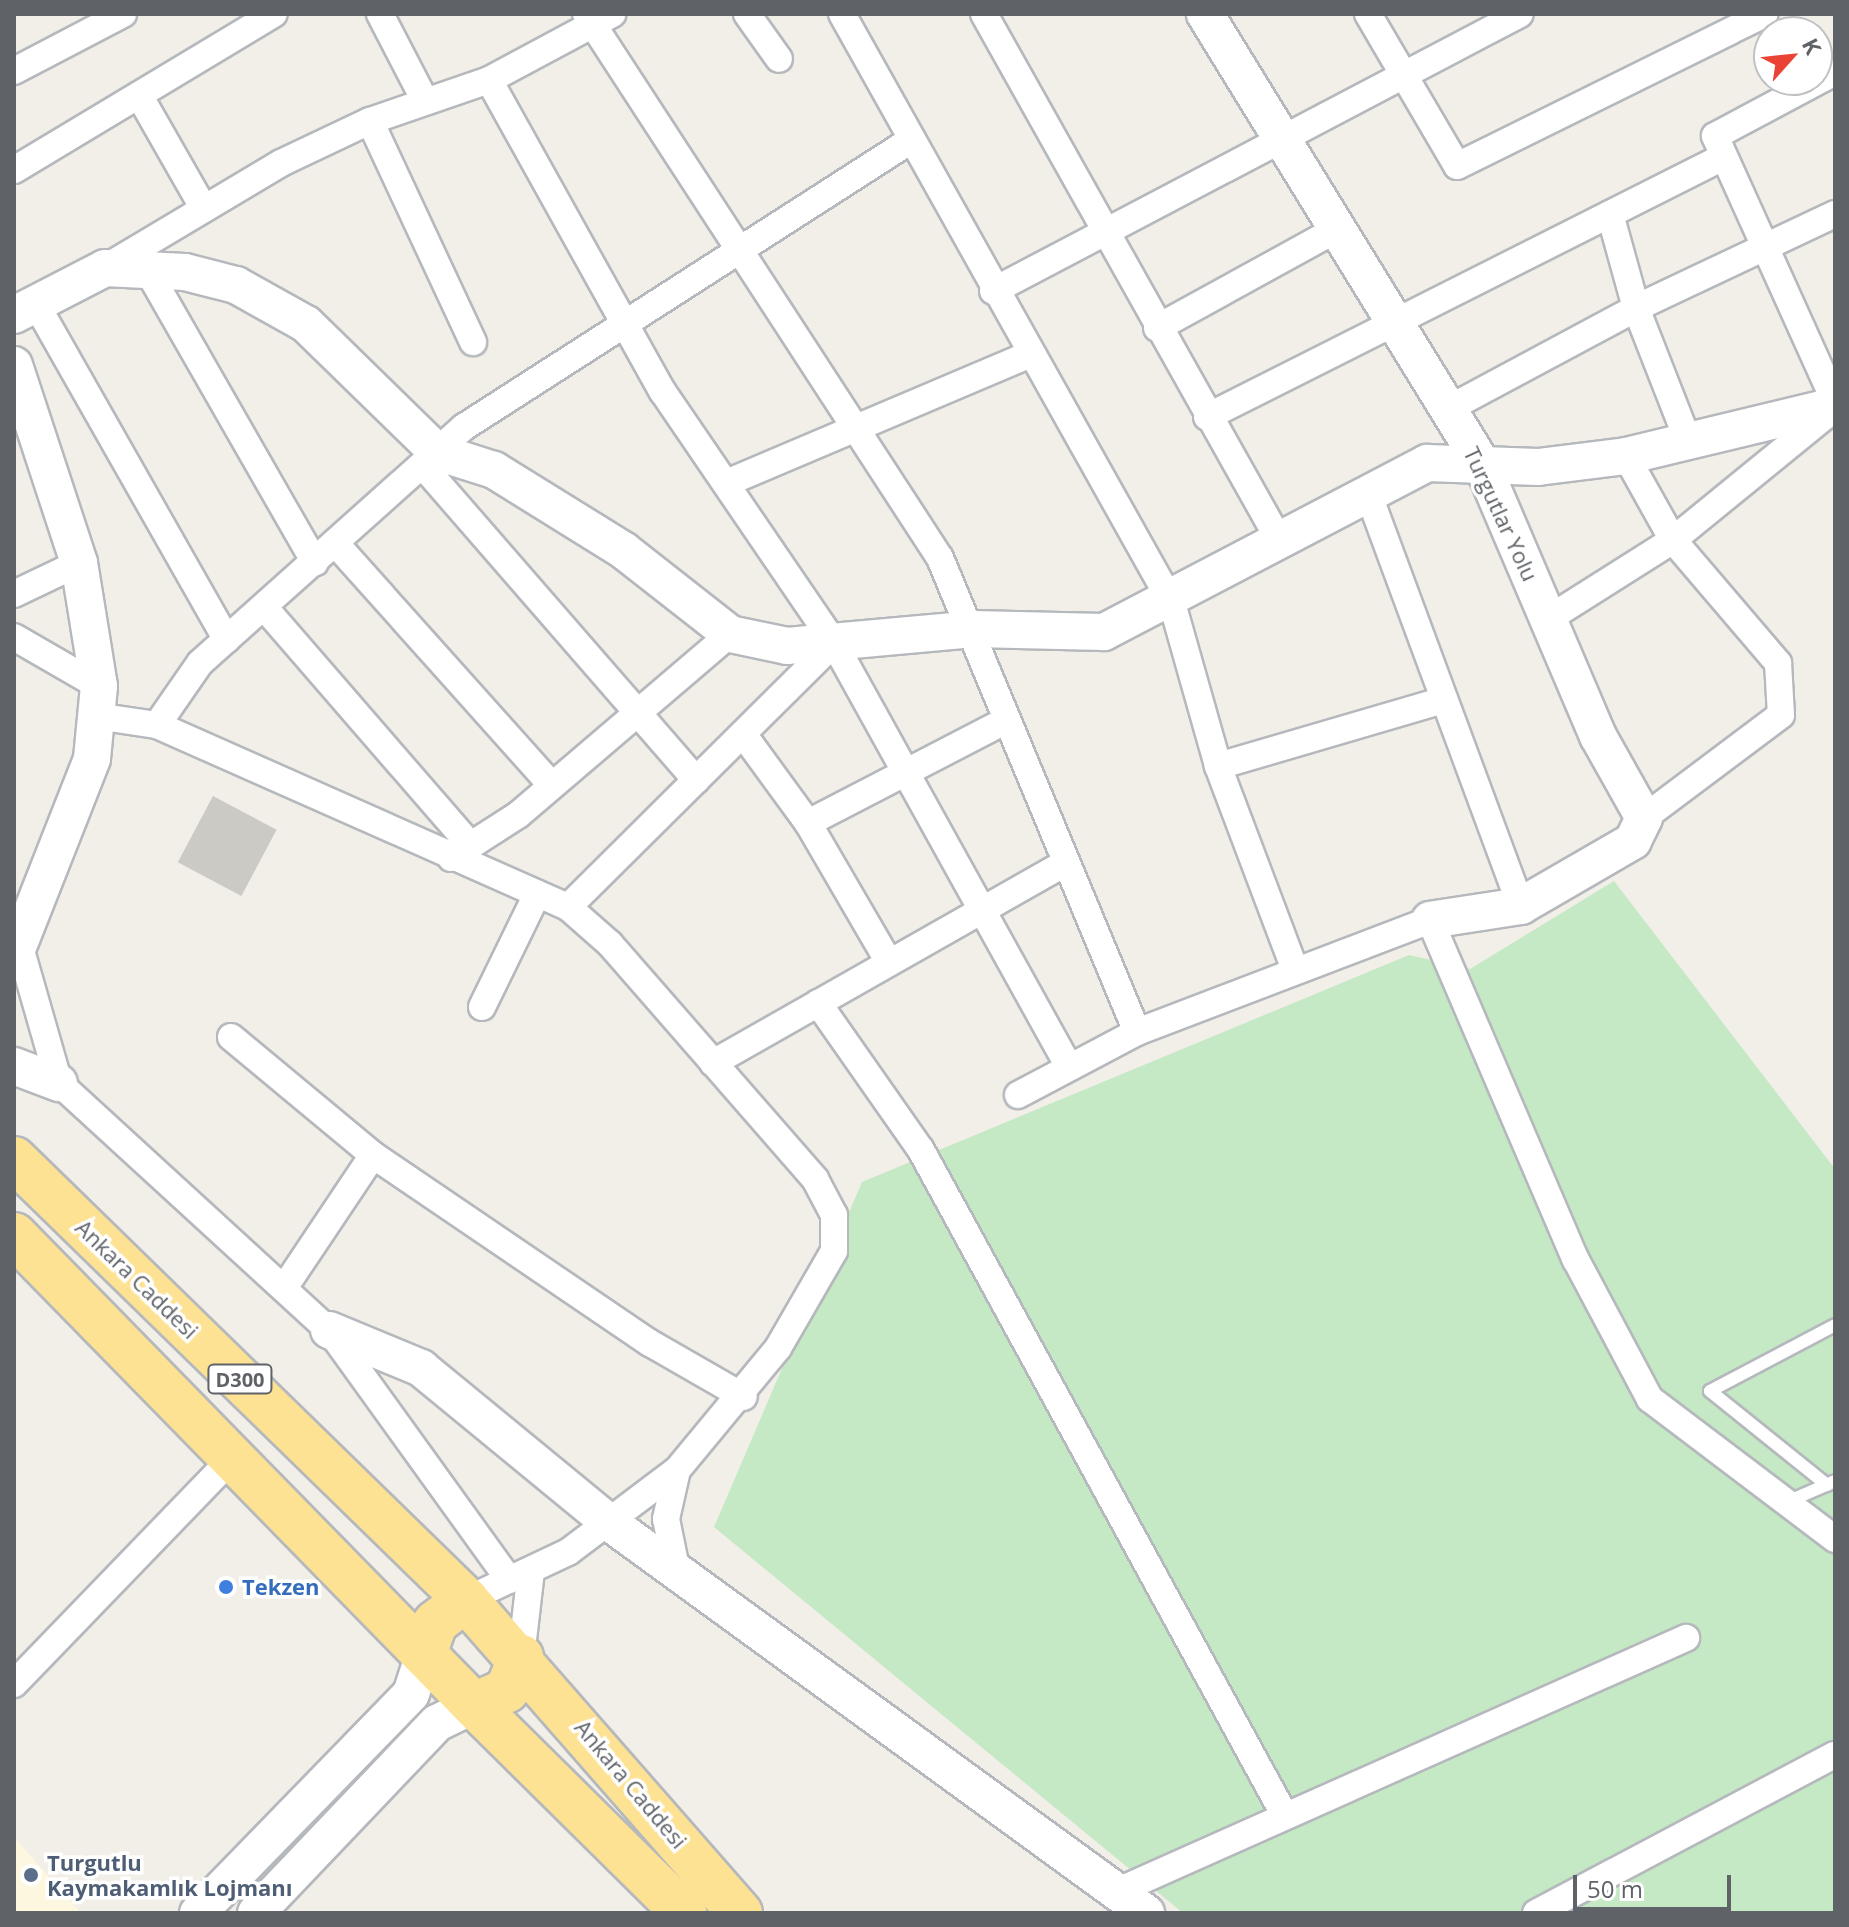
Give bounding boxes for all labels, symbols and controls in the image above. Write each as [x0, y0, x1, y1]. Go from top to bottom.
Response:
north arrow [1753, 16, 1833, 96]
text: K [1796, 33, 1829, 59]
street label: Turgutlar Yolu [1458, 443, 1544, 585]
street label: Ankara Caddesi [70, 1214, 204, 1344]
road number: D300 [206, 1363, 274, 1395]
place label: Tekzen [242, 1574, 320, 1600]
marker: Tekzen [217, 1578, 235, 1596]
street label: Ankara Caddesi [570, 1714, 692, 1854]
place label: Turgutlu Kaymakamlık Lojmanı [47, 1849, 292, 1900]
scale bar [1577, 1859, 1735, 1909]
marker: Turgutlu Kaymakamlık Lojmanı [22, 1866, 40, 1884]
text: 50 m [1587, 1872, 1643, 1905]

